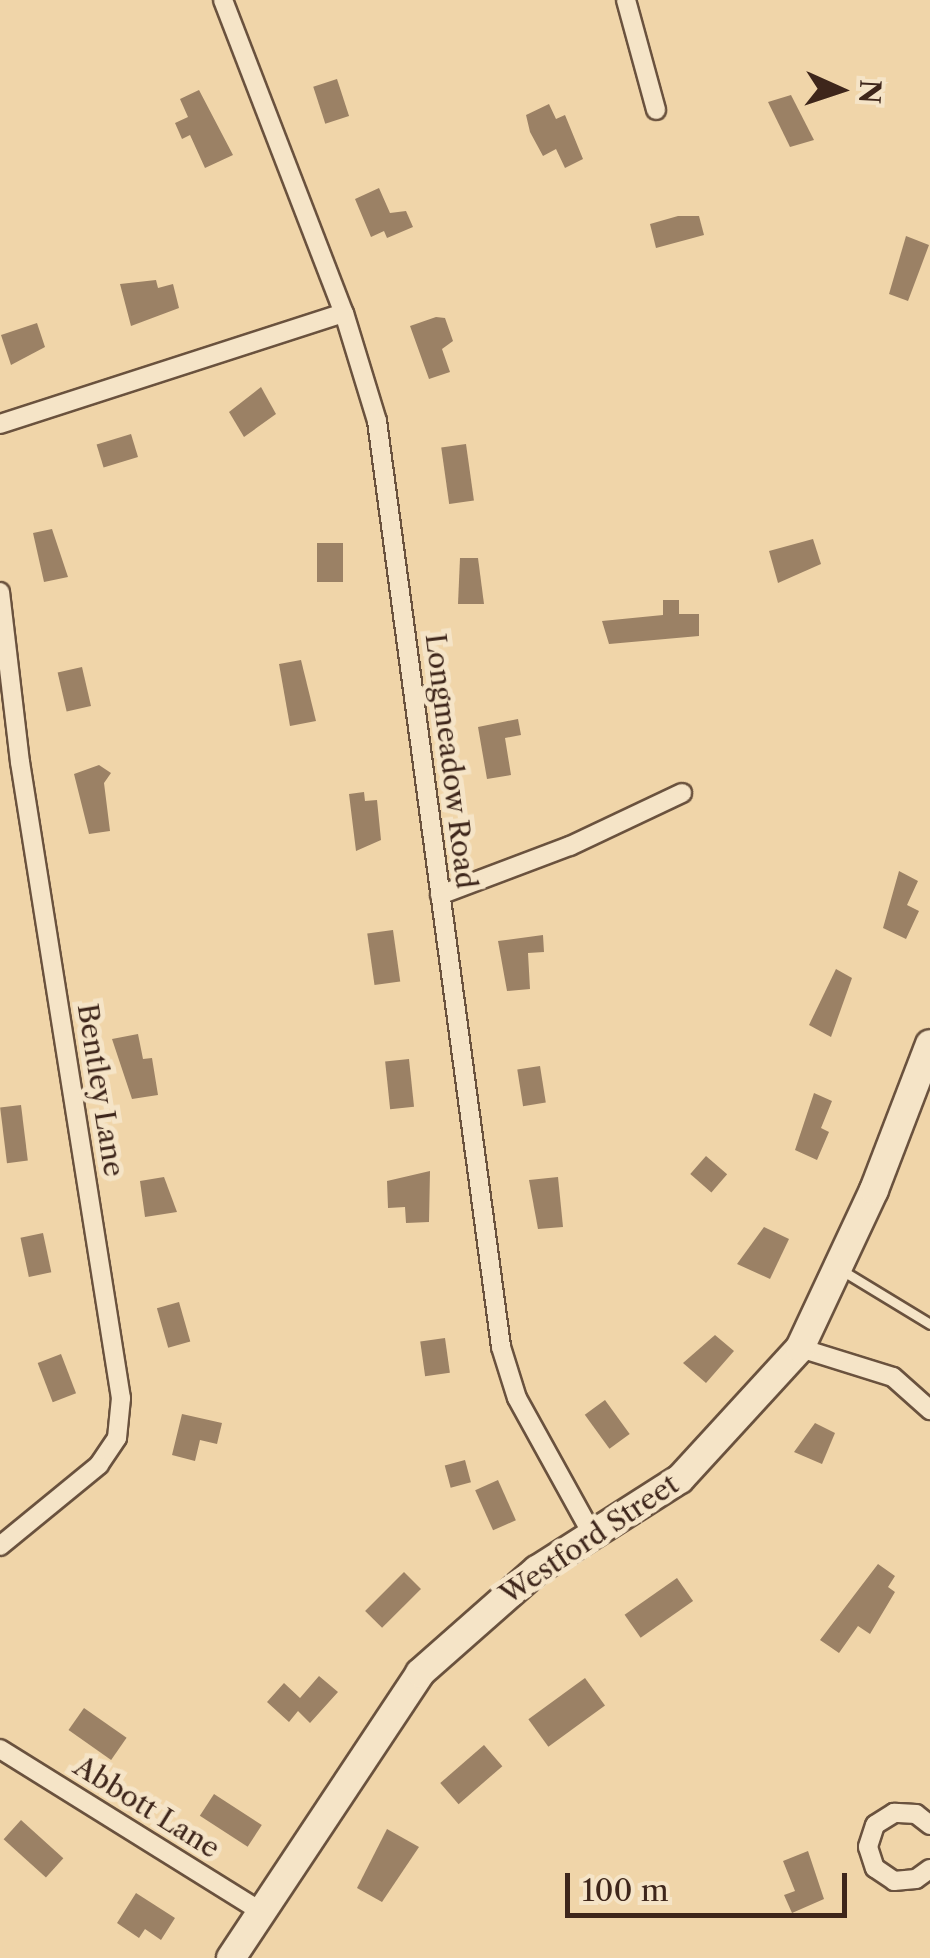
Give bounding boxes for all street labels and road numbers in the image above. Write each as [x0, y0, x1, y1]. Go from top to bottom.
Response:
street label: Longmeadow Road [419, 631, 483, 891]
street label: Bentley Lane [71, 1001, 131, 1179]
street label: Westford Street [493, 1467, 685, 1611]
street label: Abbott Lane [68, 1749, 226, 1865]

